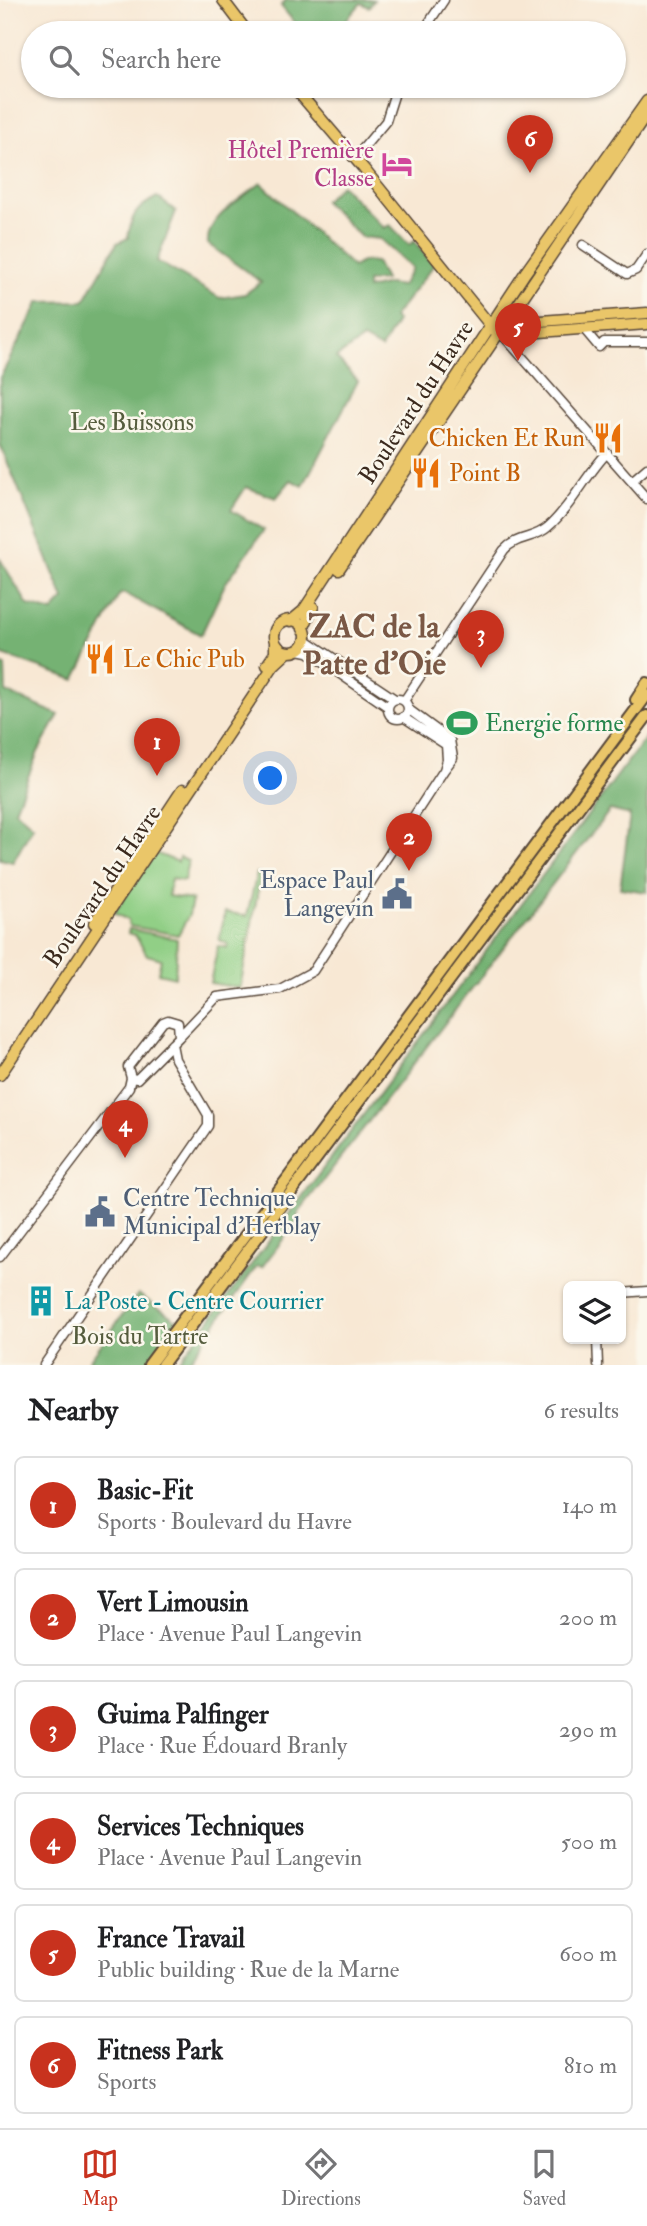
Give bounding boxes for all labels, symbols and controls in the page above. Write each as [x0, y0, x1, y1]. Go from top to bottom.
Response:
search box [21, 21, 626, 98]
icon: search [45, 41, 83, 79]
text: Search here [101, 44, 221, 76]
pin: 6 [507, 115, 553, 173]
place label: Hôtel Première Classe [228, 135, 374, 194]
hotel icon: Hôtel Première Classe [380, 147, 414, 181]
pin: 5 [495, 303, 541, 361]
street label: Boulevard du Havre [352, 314, 481, 490]
park label: Les Buissons [70, 407, 194, 438]
restaurant icon: Chicken Et Run [591, 421, 625, 455]
place label: Chicken Et Run [428, 423, 585, 454]
restaurant icon: Point B [409, 456, 443, 490]
place label: Point B [449, 458, 521, 489]
district label: ZAC de la Patte d'Oie [302, 607, 446, 684]
pin: 3 [458, 610, 504, 668]
restaurant icon: Le Chic Pub [83, 642, 117, 676]
place label: Le Chic Pub [123, 644, 245, 675]
sports icon: Energie forme [445, 706, 479, 740]
place label: Energie forme [485, 708, 623, 739]
pin: 1 [134, 718, 180, 776]
your location [253, 761, 287, 795]
street label: Boulevard du Havre [37, 799, 168, 973]
pin: 2 [386, 813, 432, 871]
place label: Espace Paul Langevin [260, 865, 374, 924]
public building icon: Espace Paul Langevin [380, 877, 414, 911]
pin: 4 [102, 1100, 148, 1158]
place label: Centre Technique Municipal d'Herblay [123, 1183, 321, 1242]
public building icon: Centre Technique Municipal d'Herblay [83, 1195, 117, 1229]
map controls [563, 1281, 626, 1344]
button: layers [563, 1281, 626, 1344]
building icon: La Poste - Centre Courrier [24, 1284, 58, 1318]
place label: La Poste - Centre Courrier [64, 1286, 324, 1317]
park label: Bois du Tartre [72, 1321, 208, 1352]
text: Nearby [28, 1392, 118, 1429]
text: 6 results [544, 1396, 619, 1425]
text: Basic-Fit [97, 1475, 193, 1507]
text: 1 [49, 1491, 57, 1520]
text: 140 m [562, 1491, 617, 1520]
text: Sports · Boulevard du Havre [97, 1507, 352, 1536]
text: Vert Limousin [97, 1587, 249, 1619]
text: 2 [47, 1603, 59, 1632]
text: 200 m [559, 1603, 617, 1632]
text: Place · Avenue Paul Langevin [97, 1619, 362, 1648]
text: Guima Palfinger [97, 1699, 269, 1731]
text: 3 [49, 1715, 57, 1744]
text: 290 m [559, 1715, 617, 1744]
text: Place · Rue Édouard Branly [97, 1731, 347, 1760]
text: Services Techniques [97, 1811, 304, 1843]
text: 4 [47, 1827, 59, 1856]
text: 500 m [561, 1827, 617, 1856]
text: Place · Avenue Paul Langevin [97, 1843, 362, 1872]
text: France Travail [97, 1923, 245, 1955]
text: 5 [48, 1939, 58, 1968]
text: 600 m [559, 1939, 617, 1968]
text: Public building · Rue de la Marne [97, 1955, 399, 1984]
text: Fitness Park [97, 2035, 223, 2067]
text: 6 [47, 2051, 59, 2080]
text: 810 m [564, 2051, 617, 2080]
text: Sports [97, 2067, 156, 2096]
tab: Map [81, 2145, 119, 2211]
tab: Directions [281, 2145, 361, 2211]
tab: Saved [523, 2145, 566, 2211]

